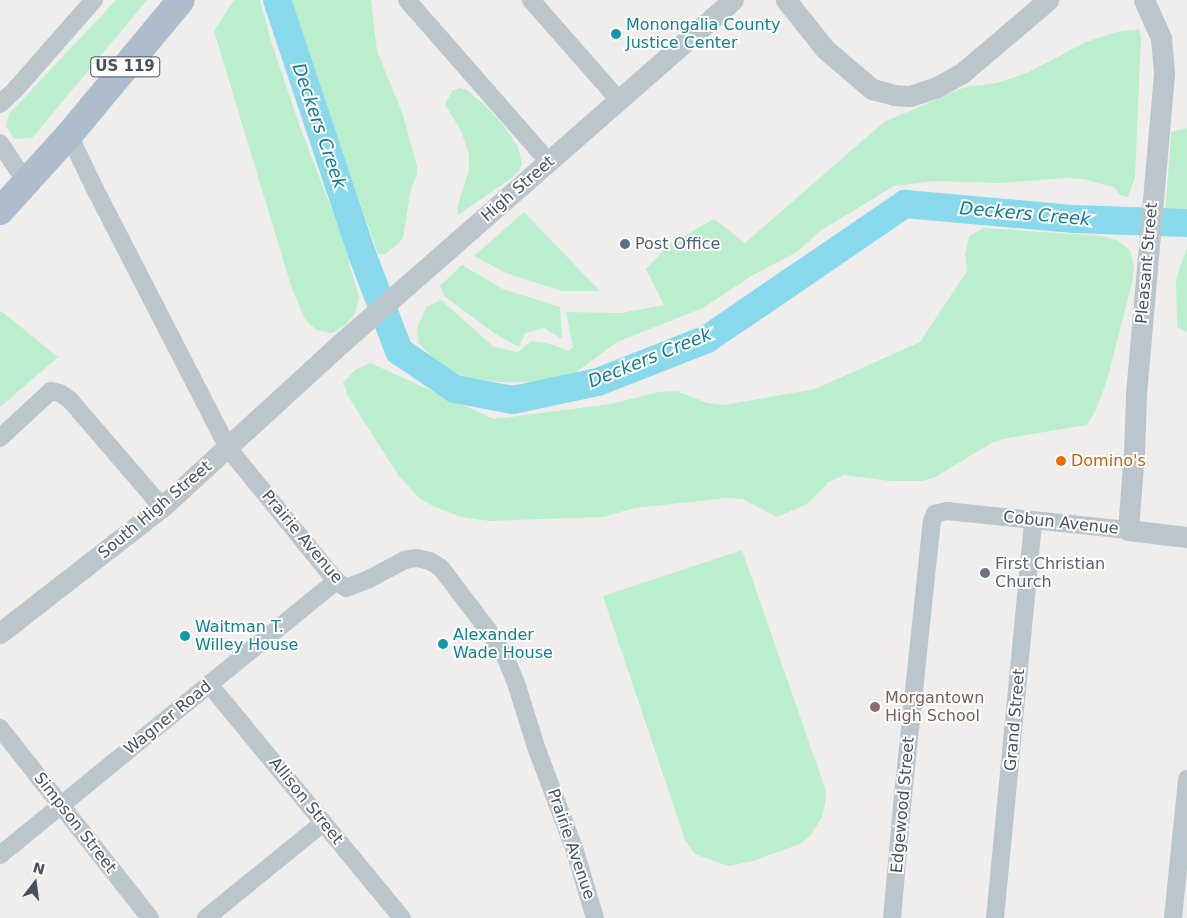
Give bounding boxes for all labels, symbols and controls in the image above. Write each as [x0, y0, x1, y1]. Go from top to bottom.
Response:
place label: Monongalia County Justice Center [626, 15, 780, 53]
marker: Monongalia County Justice Center [610, 28, 622, 40]
road number: US 119 [90, 54, 160, 80]
water label: Deckers Creek [287, 60, 351, 192]
street label: High Street [478, 152, 558, 226]
water label: Deckers Creek [959, 198, 1091, 230]
street label: Pleasant Street [1132, 201, 1162, 325]
place label: Post Office [635, 234, 720, 254]
marker: Post Office [619, 238, 631, 250]
water label: Deckers Creek [585, 323, 715, 393]
place label: Domino's [1071, 451, 1146, 471]
marker: Domino's [1055, 455, 1067, 467]
street label: South High Street [94, 457, 216, 563]
street label: Prairie Avenue [257, 487, 347, 587]
street label: Cobun Avenue [1002, 507, 1120, 539]
place label: First Christian Church [995, 554, 1105, 592]
marker: First Christian Church [979, 567, 991, 579]
place label: Waitman T. Willey House [195, 617, 298, 655]
place label: Alexander Wade House [453, 625, 553, 663]
marker: Waitman T. Willey House [179, 630, 191, 642]
marker: Alexander Wade House [437, 638, 449, 650]
street label: Grand Street [1001, 668, 1029, 772]
street label: Wagner Road [121, 677, 215, 759]
place label: Morgantown High School [885, 688, 984, 726]
marker: Morgantown High School [869, 701, 881, 713]
street label: Edgewood Street [887, 736, 919, 874]
street label: Allison Street [265, 754, 347, 848]
street label: Simpson Street [30, 769, 120, 877]
street label: Prairie Avenue [543, 786, 599, 902]
north arrow [10, 858, 60, 908]
text: N [31, 859, 47, 878]

